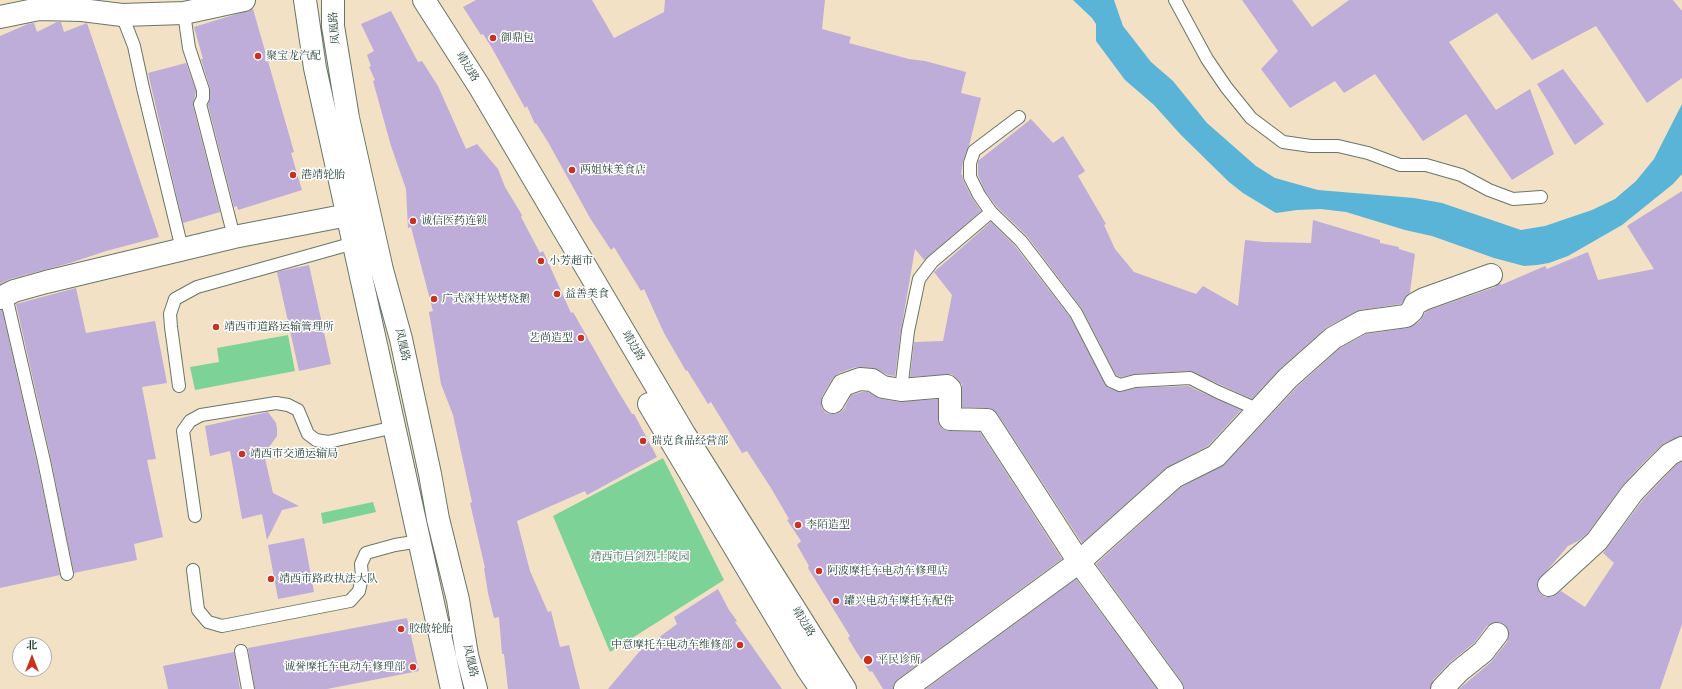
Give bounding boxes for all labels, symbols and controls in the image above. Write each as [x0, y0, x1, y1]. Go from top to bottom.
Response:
street label: 凤凰路 [327, 11, 343, 45]
place label: 御鼎包 [501, 31, 534, 45]
marker: 御鼎包 [488, 33, 498, 43]
place label: 聚宝龙汽配 [266, 49, 321, 63]
street label: 靖边路 [453, 50, 481, 84]
marker: 聚宝龙汽配 [253, 51, 263, 61]
place label: 两姐妹美食店 [580, 163, 646, 177]
marker: 两姐妹美食店 [567, 165, 577, 175]
place label: 港靖轮胎 [301, 168, 345, 182]
marker: 港靖轮胎 [288, 170, 298, 180]
place label: 诚信医药连锁 [421, 214, 487, 228]
marker: 诚信医药连锁 [408, 216, 418, 226]
place label: 小芳超市 [549, 254, 593, 268]
marker: 小芳超市 [536, 256, 546, 266]
place label: 益善美食 [565, 287, 609, 301]
marker: 益善美食 [552, 289, 562, 299]
place label: 广式深井炭烤烧鹅 [442, 292, 530, 306]
marker: 广式深井炭烤烧鹅 [429, 294, 439, 304]
place label: 靖西市道路运输管理所 [224, 320, 334, 334]
marker: 靖西市道路运输管理所 [211, 322, 221, 332]
street label: 凤凰路 [392, 327, 412, 363]
street label: 靖边路 [619, 328, 647, 364]
place label: 艺尚造型 [529, 331, 573, 345]
marker: 艺尚造型 [576, 333, 586, 343]
place label: 瑞克食品经营部 [651, 434, 728, 448]
marker: 瑞克食品经营部 [638, 436, 648, 446]
place label: 靖西市交通运输局 [250, 447, 338, 461]
marker: 靖西市交通运输局 [237, 449, 247, 459]
place label: 李陌造型 [806, 518, 850, 532]
marker: 李陌造型 [793, 520, 803, 530]
park label: 靖西市吕剑烈士陵园 [591, 550, 689, 564]
place label: 阿波摩托车电动车修理店 [827, 564, 948, 578]
marker: 阿波摩托车电动车修理店 [814, 566, 824, 576]
place label: 靖西市路政执法大队 [279, 572, 378, 586]
marker: 靖西市路政执法大队 [266, 574, 276, 584]
place label: 罐兴电动车摩托车配件 [844, 594, 954, 608]
marker: 罐兴电动车摩托车配件 [831, 596, 841, 606]
street label: 靖边路 [789, 605, 817, 639]
place label: 胶傲轮胎 [409, 622, 453, 636]
marker: 胶傲轮胎 [396, 624, 406, 634]
north arrow [12, 637, 52, 677]
text: 北 [27, 638, 38, 653]
place label: 中意摩托车电动车维修部 [611, 638, 732, 652]
marker: 中意摩托车电动车维修部 [735, 640, 745, 650]
street label: 凤凰路 [460, 643, 480, 679]
place label: 平民诊所 [877, 653, 921, 667]
marker: 平民诊所 [862, 654, 874, 666]
place label: 诚誉摩托车电动车修理部 [284, 660, 405, 674]
marker: 诚誉摩托车电动车修理部 [408, 662, 418, 672]

